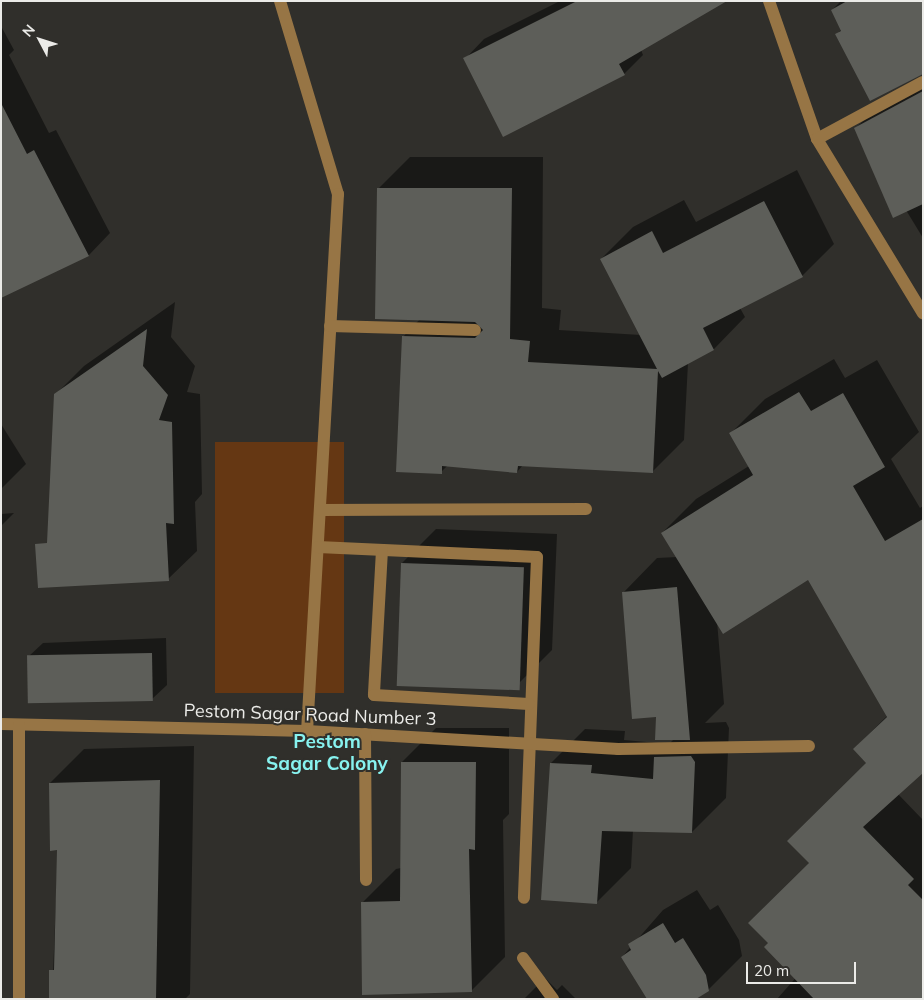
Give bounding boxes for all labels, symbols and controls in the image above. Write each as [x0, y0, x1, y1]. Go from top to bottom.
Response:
north arrow [15, 15, 65, 65]
text: N [18, 21, 39, 40]
street label: Pestom Sagar Road Number 3 [183, 700, 437, 730]
district label: Pestom Sagar Colony [266, 731, 388, 775]
scale bar [749, 952, 859, 984]
text: 20 m [754, 961, 789, 980]

